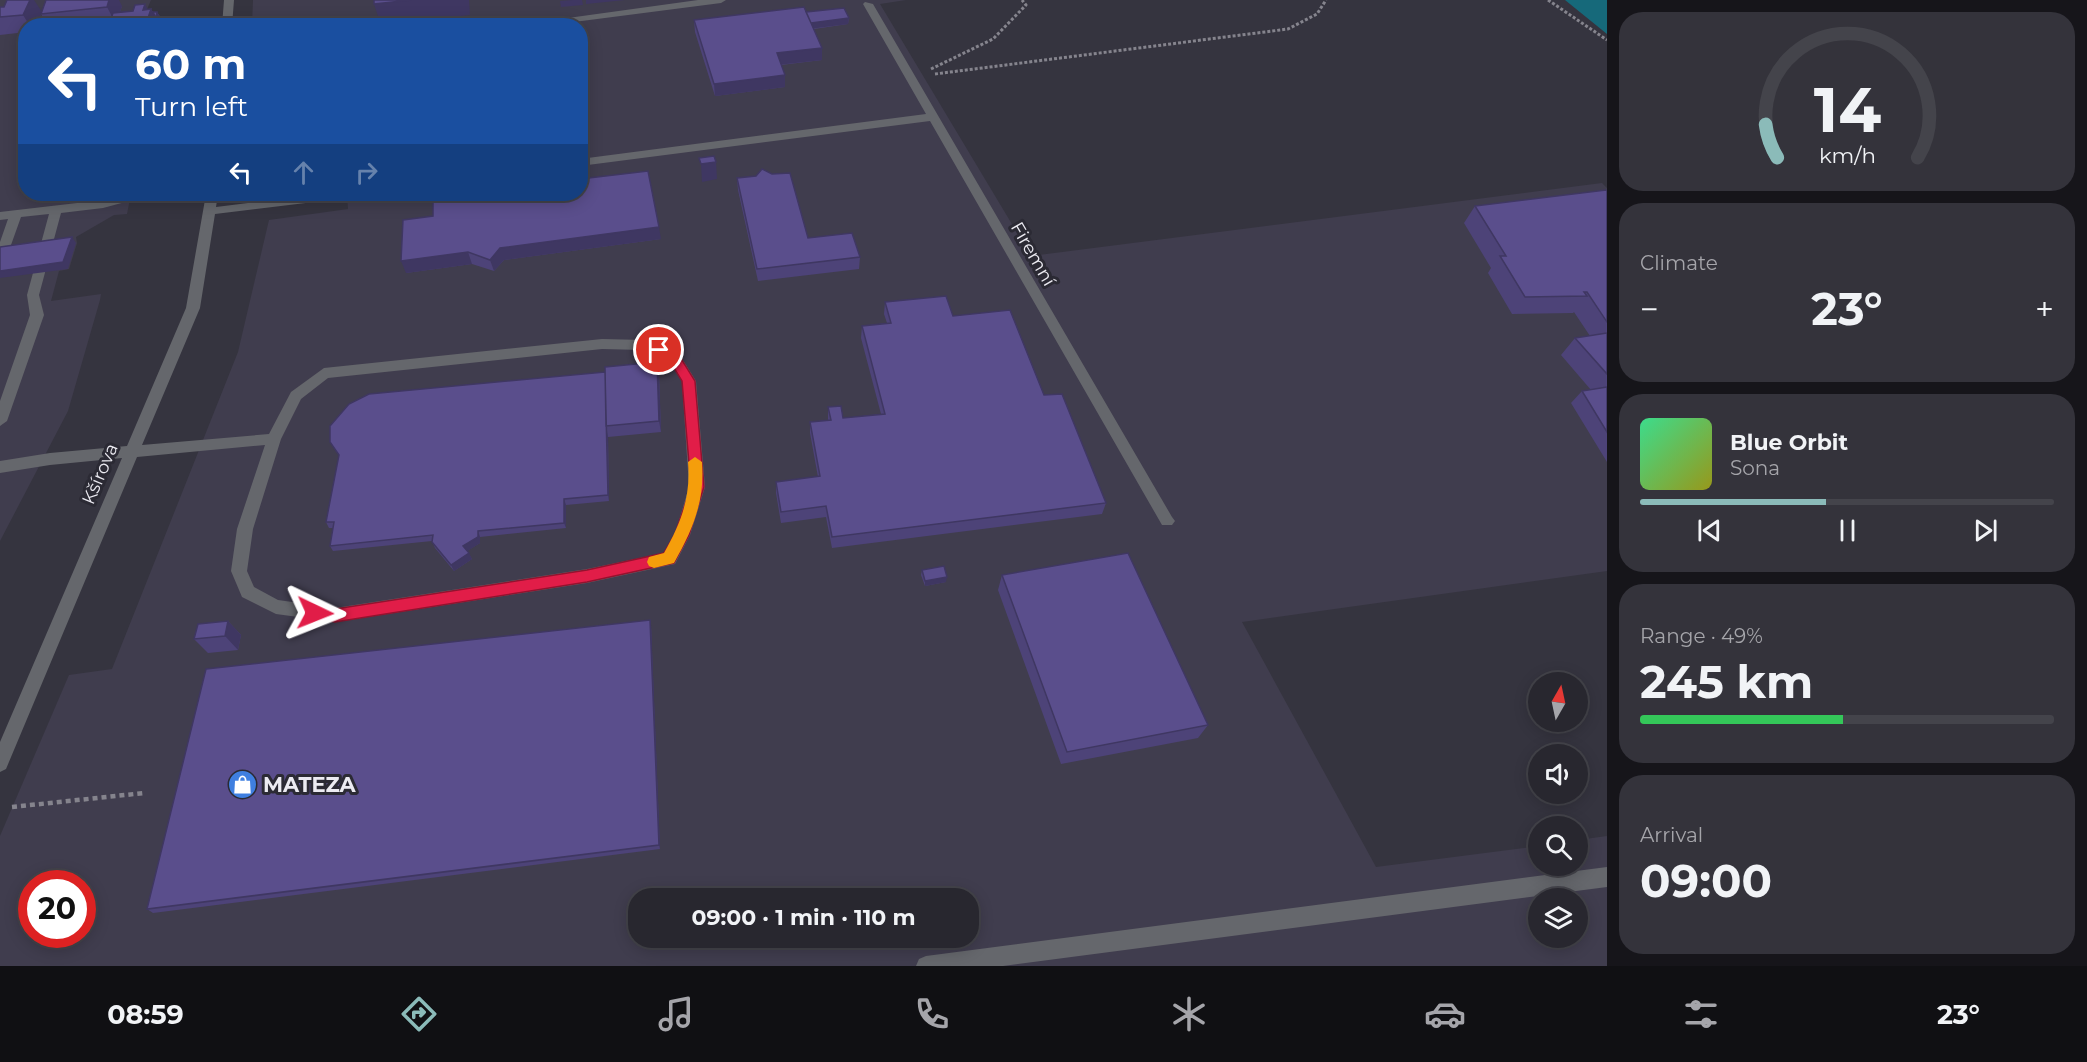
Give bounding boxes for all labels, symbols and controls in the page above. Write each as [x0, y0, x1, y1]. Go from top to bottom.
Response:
text: 60 m [135, 38, 246, 90]
icon: left [36, 42, 114, 120]
text: 14 [1813, 73, 1881, 149]
text: Turn left [135, 90, 248, 123]
text: km/h [1818, 143, 1876, 169]
icon: left [224, 156, 257, 189]
icon: ahead [287, 156, 320, 189]
icon: right [350, 156, 383, 189]
street label: Firemní [1006, 218, 1061, 291]
text: Climate [1640, 251, 1718, 275]
text: 23° [1811, 281, 1883, 336]
text: − [1640, 289, 1659, 329]
text: + [2035, 289, 2054, 329]
pin [633, 324, 684, 375]
icon: arrive [642, 333, 675, 366]
text: Blue Orbit [1730, 429, 1848, 456]
street label: Kšírova [77, 440, 123, 508]
text: Sona [1730, 456, 1780, 480]
icon: previous [1693, 514, 1726, 547]
icon: pause [1831, 514, 1864, 547]
icon: next [1969, 514, 2002, 547]
position arrow [283, 581, 347, 645]
text: Range · 49% [1640, 624, 1763, 648]
text: 245 km [1640, 654, 1813, 709]
north arrow [1528, 672, 1588, 732]
map controls [1528, 672, 1588, 948]
button: sound [1528, 744, 1588, 804]
shop icon: MATEZA [226, 769, 258, 801]
place label: MATEZA [263, 772, 357, 797]
button: search [1528, 816, 1588, 876]
text: Arrival [1640, 823, 1703, 847]
text: 09:00 [1640, 853, 1772, 908]
speed limit sign: 20 [18, 870, 96, 948]
button: layers [1528, 888, 1588, 948]
text: 09:00 · 1 min · 110 m [691, 904, 916, 931]
icon: directions [398, 993, 440, 1035]
icon: music [655, 993, 697, 1035]
icon: phone [911, 993, 953, 1035]
icon: climate [1168, 993, 1210, 1035]
icon: car [1424, 993, 1466, 1035]
icon: filters [1680, 993, 1722, 1035]
text: 08:59 [107, 998, 184, 1031]
text: 23° [1937, 998, 1980, 1031]

